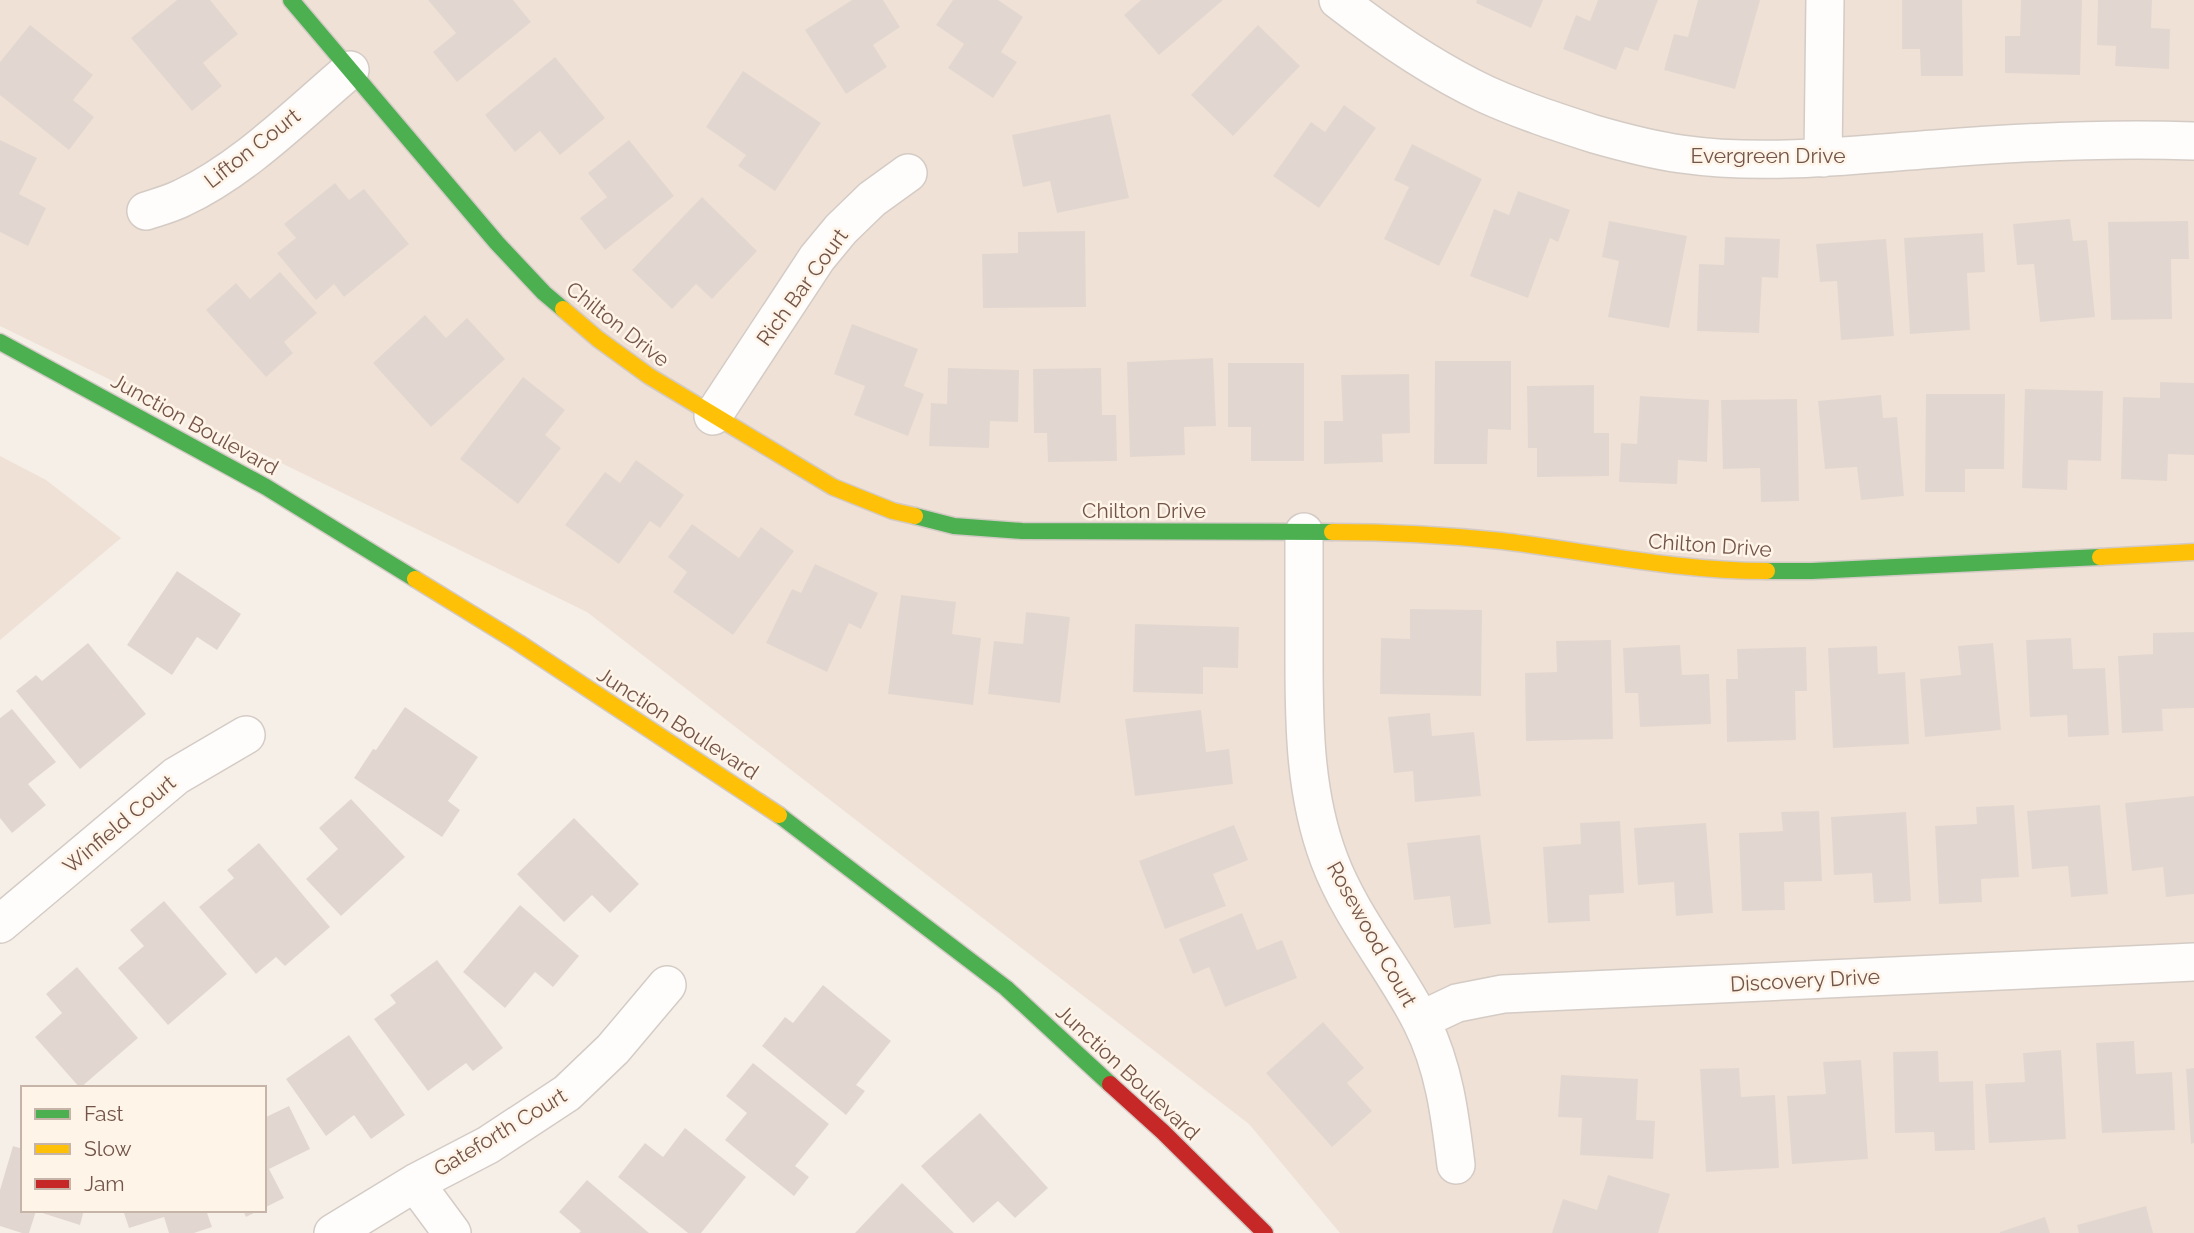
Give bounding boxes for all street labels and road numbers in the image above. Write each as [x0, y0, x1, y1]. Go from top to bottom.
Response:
street label: Lifton Court [199, 103, 305, 193]
street label: Evergreen Drive [1691, 143, 1845, 168]
street label: Rich Bar Court [751, 224, 853, 350]
street label: Chilton Drive [561, 276, 675, 372]
street label: Junction Boulevard [107, 368, 283, 480]
street label: Chilton Drive [1082, 498, 1206, 523]
street label: Chilton Drive [1647, 528, 1773, 562]
street label: Junction Boulevard [593, 662, 763, 784]
street label: Winfield Court [58, 770, 180, 878]
street label: Rosewood Court [1322, 857, 1422, 1011]
street label: Discovery Drive [1729, 964, 1881, 996]
street label: Junction Boulevard [1051, 999, 1205, 1145]
street label: Gateforth Court [429, 1083, 571, 1181]

